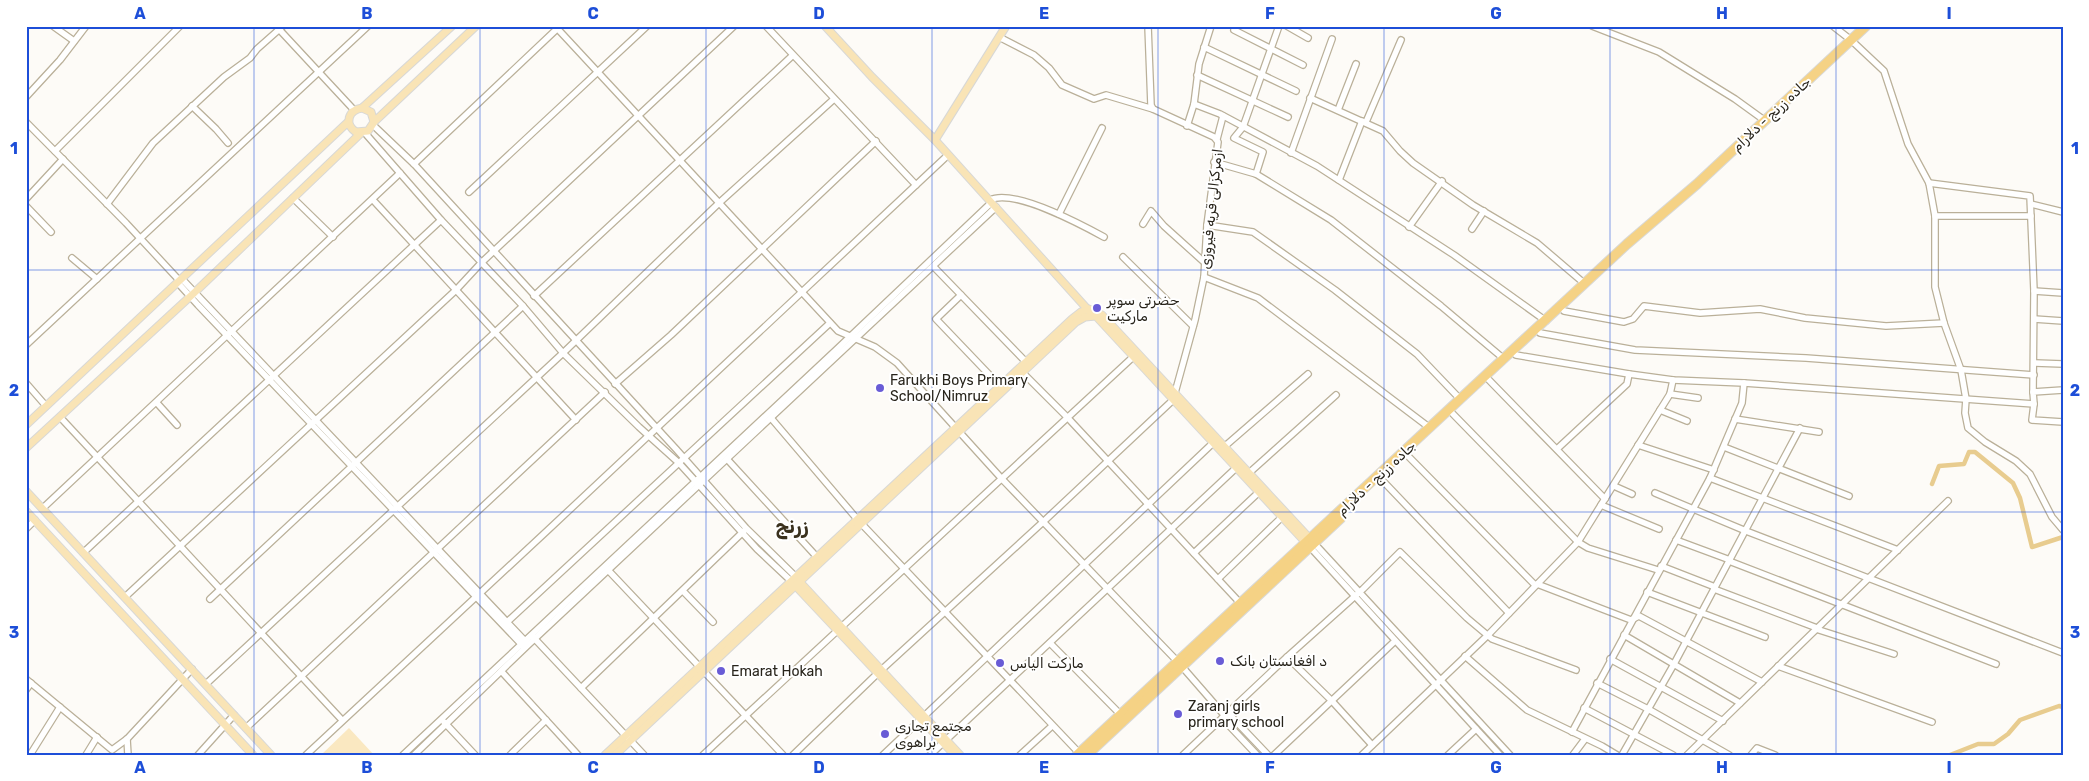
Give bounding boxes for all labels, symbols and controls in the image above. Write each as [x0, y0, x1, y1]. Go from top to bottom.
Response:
text: A [134, 4, 146, 23]
text: B [361, 4, 373, 23]
text: C [587, 4, 599, 23]
text: D [813, 4, 825, 23]
text: E [1039, 4, 1049, 23]
text: F [1265, 4, 1275, 23]
text: G [1490, 4, 1502, 23]
text: H [1716, 4, 1728, 23]
text: I [1946, 4, 1952, 23]
street label: جاده زرنج - دلارام [1728, 73, 1816, 157]
text: 1 [10, 139, 18, 158]
text: 1 [2071, 139, 2079, 158]
street label: ازمرکزالی قریه فیروزی [1197, 148, 1226, 270]
place label: حضرتی سوپر مارکیت [1106, 292, 1180, 325]
marker: حضرتی سوپر مارکیت [1091, 302, 1103, 314]
place label: Farukhi Boys Primary School/Nimruz [890, 372, 1028, 405]
text: 2 [9, 381, 19, 400]
text: 2 [2070, 381, 2080, 400]
marker: Farukhi Boys Primary School/Nimruz [874, 382, 886, 394]
street label: جاده زرنج - دلارام [1333, 437, 1421, 521]
district label: زرنج [775, 515, 809, 540]
text: 3 [9, 623, 19, 642]
text: 3 [2070, 623, 2080, 642]
place label: د افغانستان بانک [1230, 653, 1327, 670]
place label: مارکت الیاس [1010, 655, 1084, 672]
marker: د افغانستان بانک [1214, 655, 1226, 667]
marker: مارکت الیاس [994, 657, 1006, 669]
place label: Emarat Hokah [731, 663, 823, 680]
marker: Emarat Hokah [715, 665, 727, 677]
place label: Zaranj girls primary school [1188, 698, 1284, 731]
marker: Zaranj girls primary school [1172, 708, 1184, 720]
place label: مجتمع تجاری براهوی [895, 718, 972, 751]
marker: مجتمع تجاری براهوی [879, 728, 891, 740]
text: A [134, 758, 146, 777]
text: B [361, 758, 373, 777]
text: C [587, 758, 599, 777]
text: D [813, 758, 825, 777]
text: E [1039, 758, 1049, 777]
text: F [1265, 758, 1275, 777]
text: G [1490, 758, 1502, 777]
text: H [1716, 758, 1728, 777]
text: I [1946, 758, 1952, 777]

